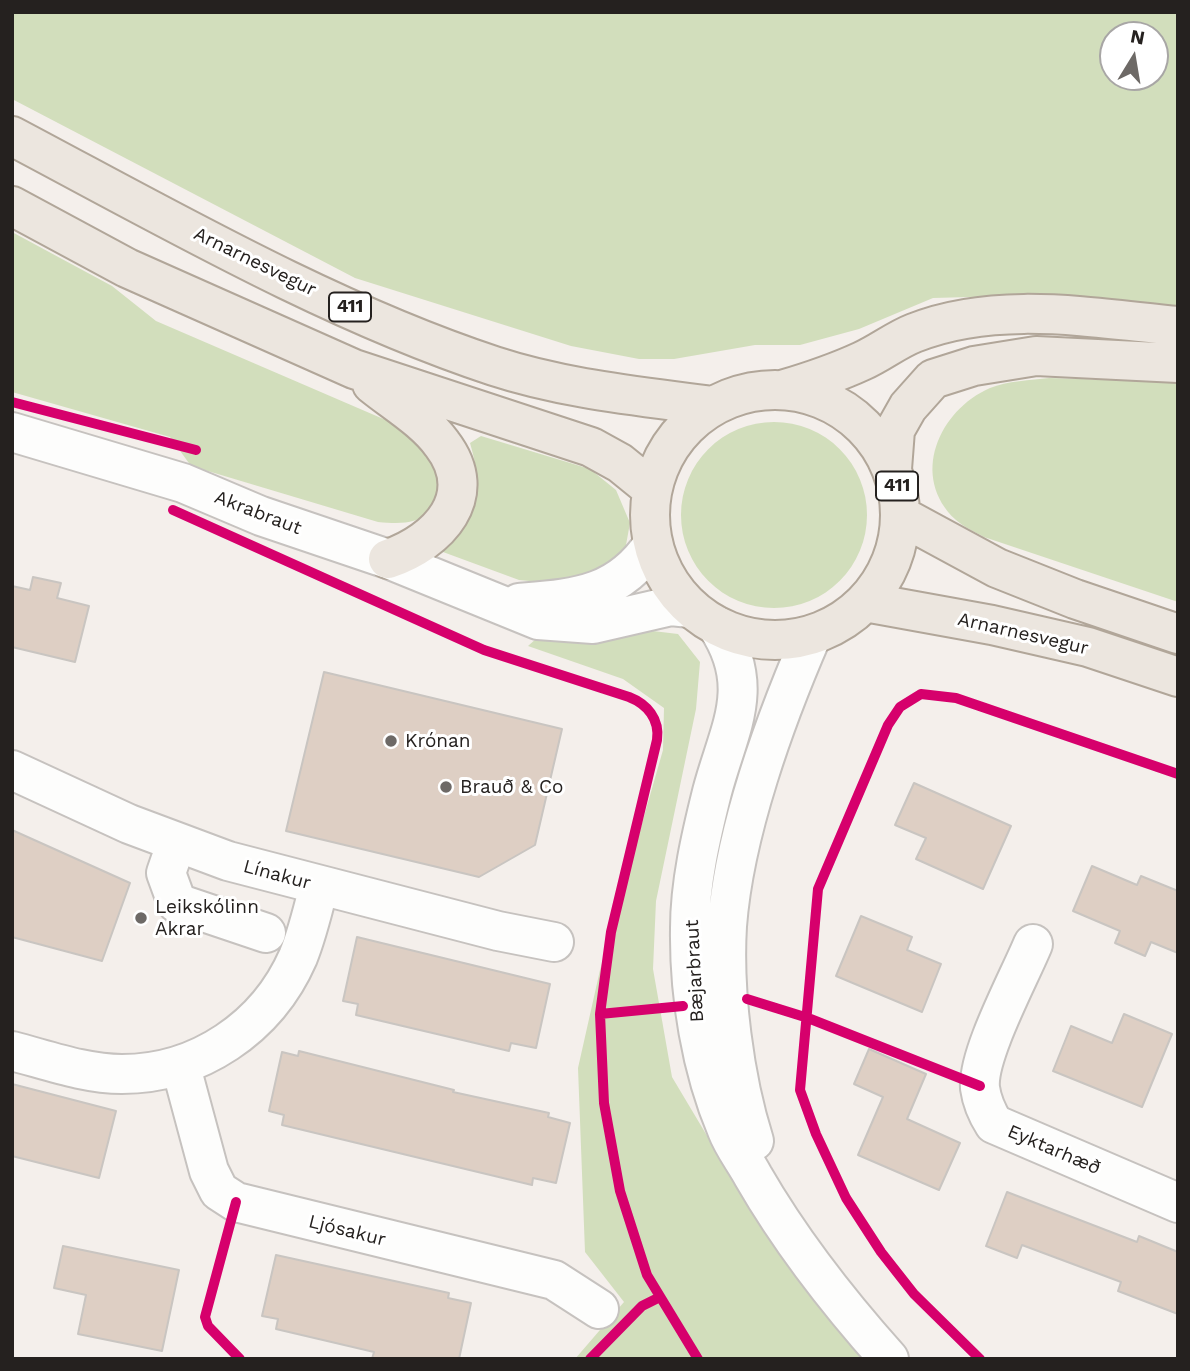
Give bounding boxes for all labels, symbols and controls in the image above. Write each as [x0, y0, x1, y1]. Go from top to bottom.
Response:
north arrow [1099, 21, 1169, 91]
text: N [1129, 24, 1147, 49]
street label: Arnarnesvegur [190, 222, 320, 302]
road number: 411 [329, 292, 371, 321]
road number: 411 [876, 472, 918, 500]
street label: Akrabraut [211, 486, 305, 540]
street label: Arnarnesvegur [955, 608, 1091, 660]
place label: Krónan [405, 730, 471, 752]
marker: Krónan [383, 733, 399, 749]
place label: Brauð & Co [460, 776, 563, 798]
marker: Brauð & Co [438, 779, 454, 795]
street label: Línakur [241, 855, 313, 895]
place label: Leikskólinn Akrar [155, 896, 259, 940]
marker: Leikskólinn Akrar [133, 910, 149, 926]
street label: Bæjarbraut [681, 919, 709, 1023]
street label: Eyktarhæð [1004, 1120, 1104, 1180]
street label: Ljósakur [306, 1210, 388, 1252]

